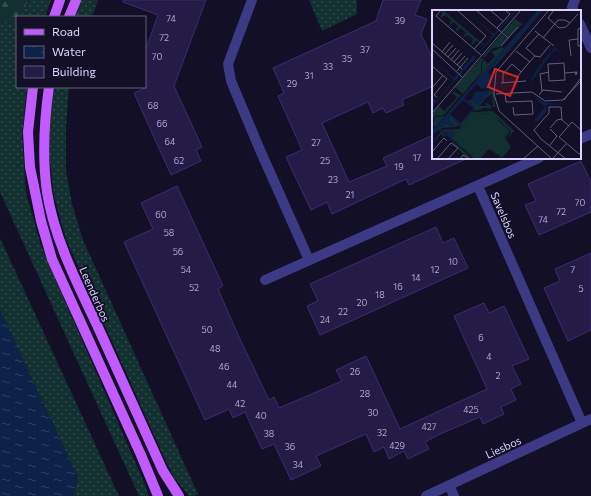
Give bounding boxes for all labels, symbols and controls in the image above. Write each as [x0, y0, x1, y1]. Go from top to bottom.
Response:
inset map [432, 10, 581, 159]
house number: 74 [166, 13, 176, 24]
house number: 39 [395, 15, 405, 26]
legend [16, 16, 146, 88]
text: Road [52, 24, 80, 38]
house number: 72 [159, 32, 169, 43]
text: Water [52, 44, 86, 58]
house number: 37 [360, 44, 370, 55]
house number: 70 [152, 51, 162, 62]
house number: 35 [342, 53, 352, 64]
house number: 33 [323, 61, 333, 72]
text: Building [52, 64, 96, 78]
house number: 31 [305, 70, 313, 81]
house number: 29 [287, 78, 297, 89]
house number: 68 [148, 100, 158, 111]
house number: 66 [157, 118, 167, 129]
house number: 64 [165, 136, 176, 147]
house number: 27 [311, 137, 321, 148]
house number: 17 [413, 152, 422, 163]
house number: 62 [174, 155, 184, 166]
house number: 25 [320, 155, 330, 166]
house number: 19 [394, 161, 404, 172]
house number: 23 [328, 174, 338, 185]
house number: 21 [346, 189, 354, 200]
street label: Savelsbos [488, 190, 520, 240]
house number: 70 [575, 197, 585, 208]
house number: 72 [556, 206, 566, 217]
house number: 60 [155, 209, 167, 220]
house number: 74 [538, 214, 548, 225]
house number: 58 [164, 227, 174, 238]
house number: 56 [173, 246, 183, 257]
house number: 10 [448, 256, 458, 267]
house number: 54 [181, 264, 192, 275]
house number: 12 [431, 264, 439, 275]
house number: 7 [571, 264, 576, 275]
street label: Leenderbos [77, 265, 113, 323]
house number: 14 [411, 272, 421, 283]
house number: 16 [393, 281, 403, 292]
house number: 52 [189, 282, 199, 293]
house number: 5 [578, 283, 584, 294]
house number: 18 [375, 289, 385, 300]
house number: 20 [357, 297, 368, 308]
house number: 22 [338, 306, 348, 317]
house number: 24 [320, 314, 331, 325]
house number: 50 [201, 324, 213, 335]
house number: 6 [478, 332, 484, 343]
house number: 48 [210, 343, 220, 354]
house number: 4 [486, 351, 492, 362]
house number: 46 [219, 361, 229, 372]
house number: 26 [350, 366, 360, 377]
house number: 2 [496, 370, 501, 381]
house number: 44 [227, 379, 238, 390]
house number: 28 [360, 388, 370, 399]
house number: 42 [235, 398, 245, 409]
house number: 425 [463, 404, 479, 415]
house number: 30 [367, 407, 379, 418]
house number: 40 [255, 410, 267, 421]
house number: 427 [422, 421, 437, 432]
house number: 32 [377, 427, 387, 438]
house number: 38 [264, 428, 274, 439]
street label: Liesbos [483, 433, 523, 461]
house number: 429 [389, 440, 405, 451]
house number: 36 [285, 441, 295, 452]
house number: 34 [293, 459, 304, 470]

